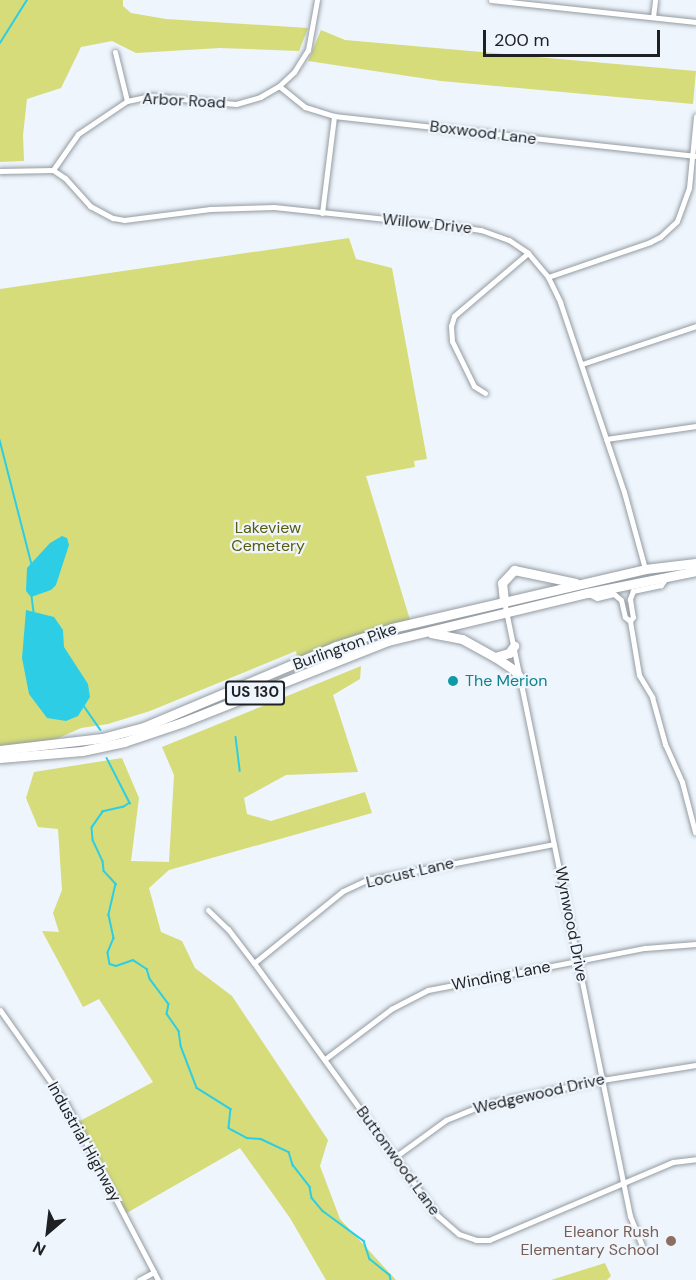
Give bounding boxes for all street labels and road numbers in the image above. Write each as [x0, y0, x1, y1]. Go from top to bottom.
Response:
street label: Arbor Road [142, 89, 226, 113]
street label: Boxwood Lane [429, 117, 537, 149]
street label: Willow Drive [381, 210, 473, 238]
street label: Burlington Pike [291, 619, 399, 675]
road number: US 130 [225, 681, 285, 705]
street label: Locust Lane [364, 854, 456, 892]
street label: Wynwood Drive [550, 865, 592, 983]
street label: Winding Lane [450, 957, 552, 995]
street label: Wedgewood Drive [471, 1070, 607, 1118]
street label: Industrial Highway [43, 1079, 125, 1205]
street label: Buttonwood Lane [352, 1103, 444, 1219]

